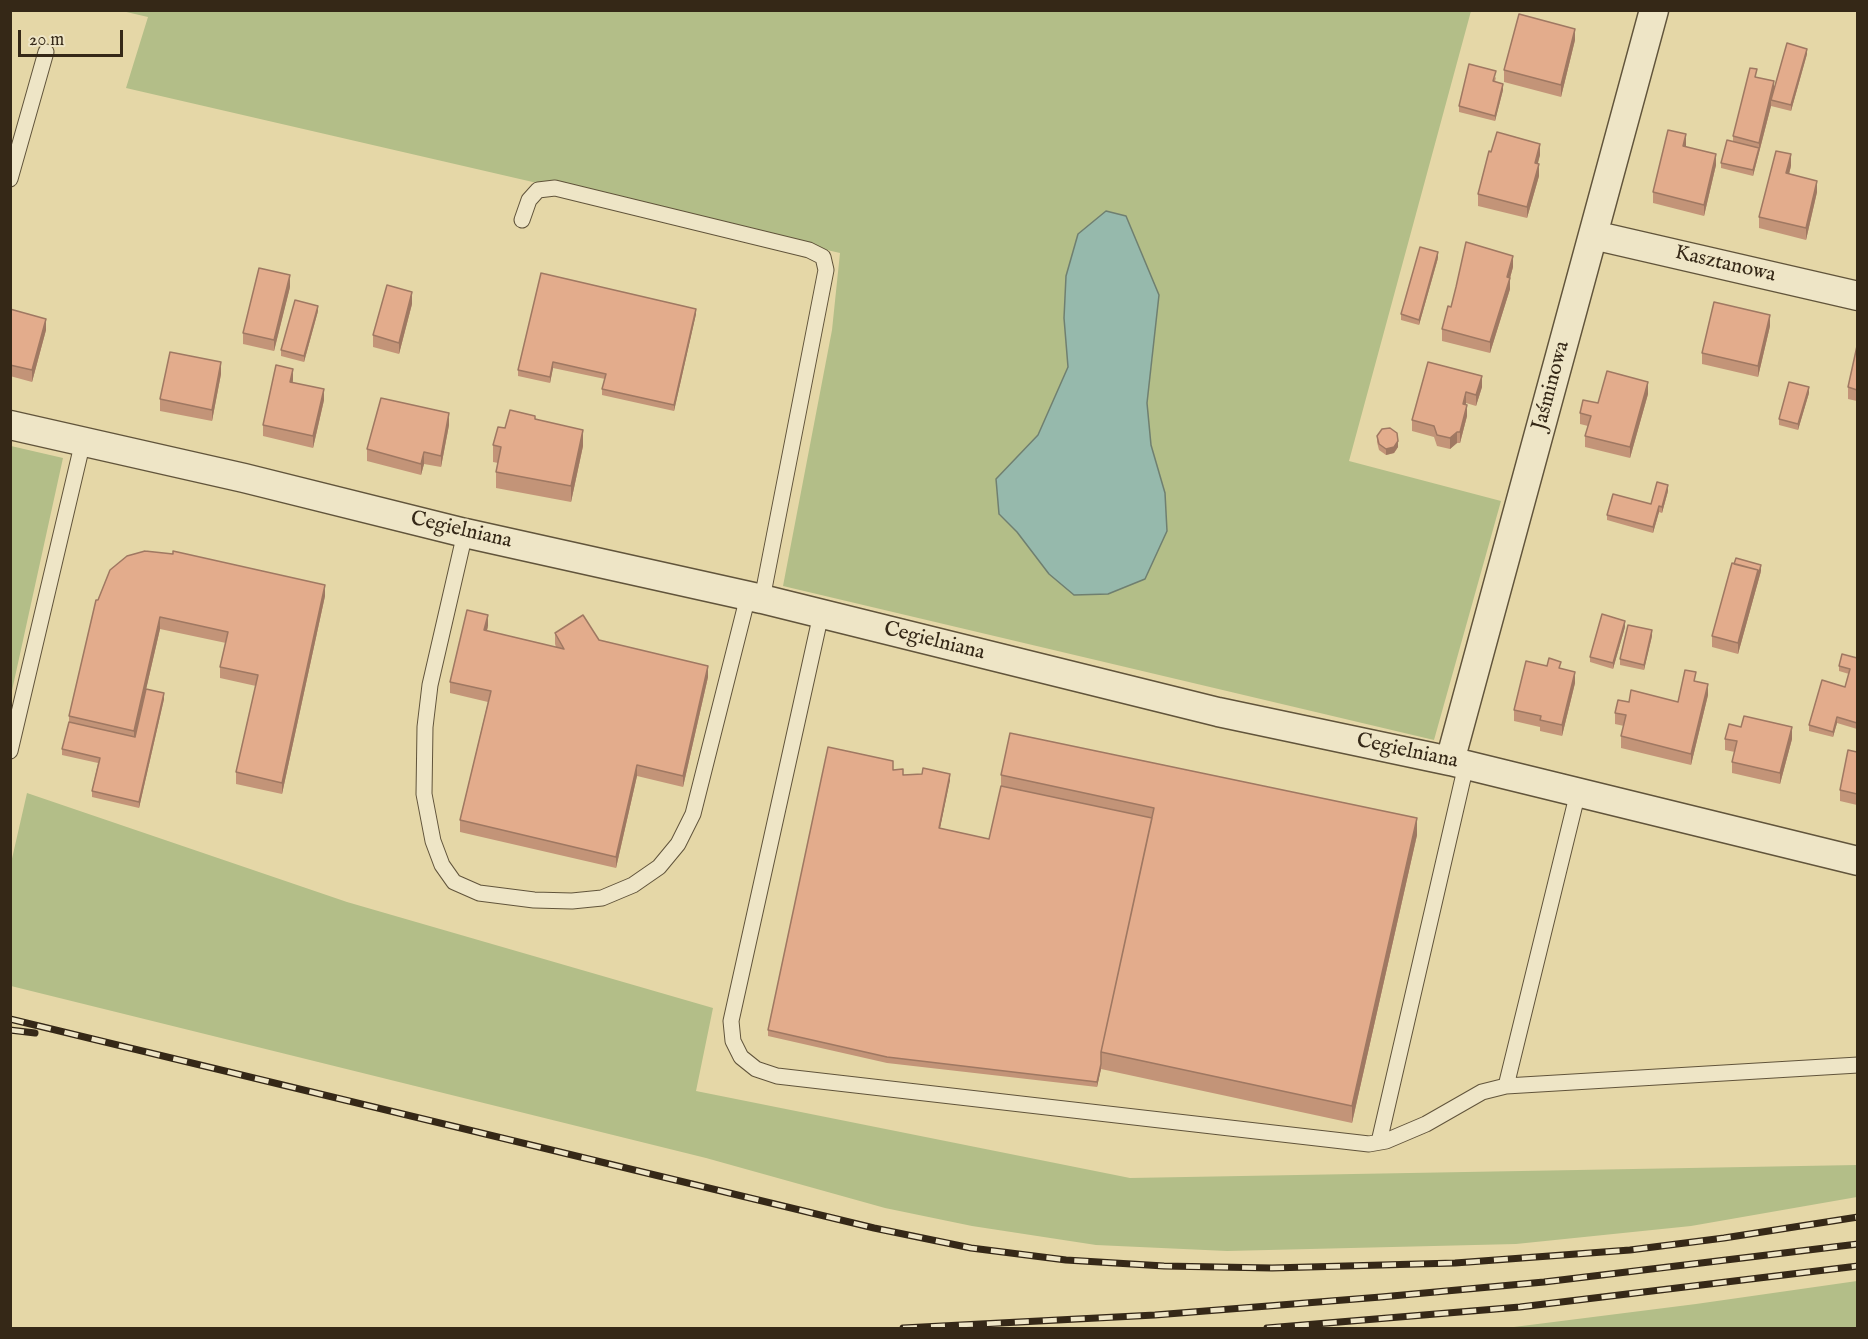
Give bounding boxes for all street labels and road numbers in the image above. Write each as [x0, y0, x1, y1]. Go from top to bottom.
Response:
street label: Kasztanowa [1672, 241, 1778, 289]
street label: Jaśminowa [1528, 339, 1576, 433]
street label: Cegielniana [408, 507, 514, 555]
street label: Cegielniana [881, 617, 987, 667]
street label: Cegielniana [1354, 729, 1460, 775]

